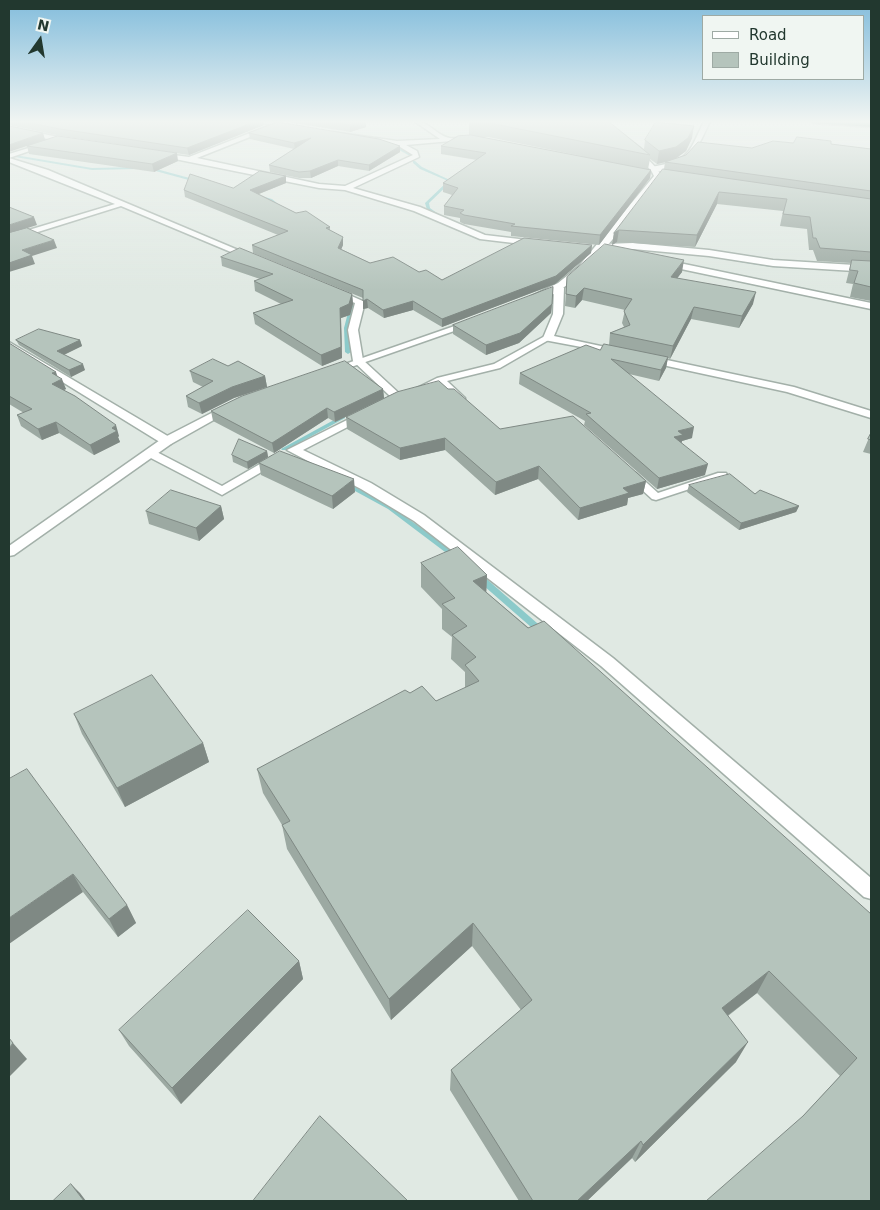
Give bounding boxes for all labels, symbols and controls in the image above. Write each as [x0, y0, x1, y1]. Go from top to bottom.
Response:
north arrow [15, 15, 65, 65]
legend [702, 15, 865, 80]
text: N [36, 16, 51, 34]
text: Road [749, 26, 787, 44]
text: Building [749, 51, 810, 69]

